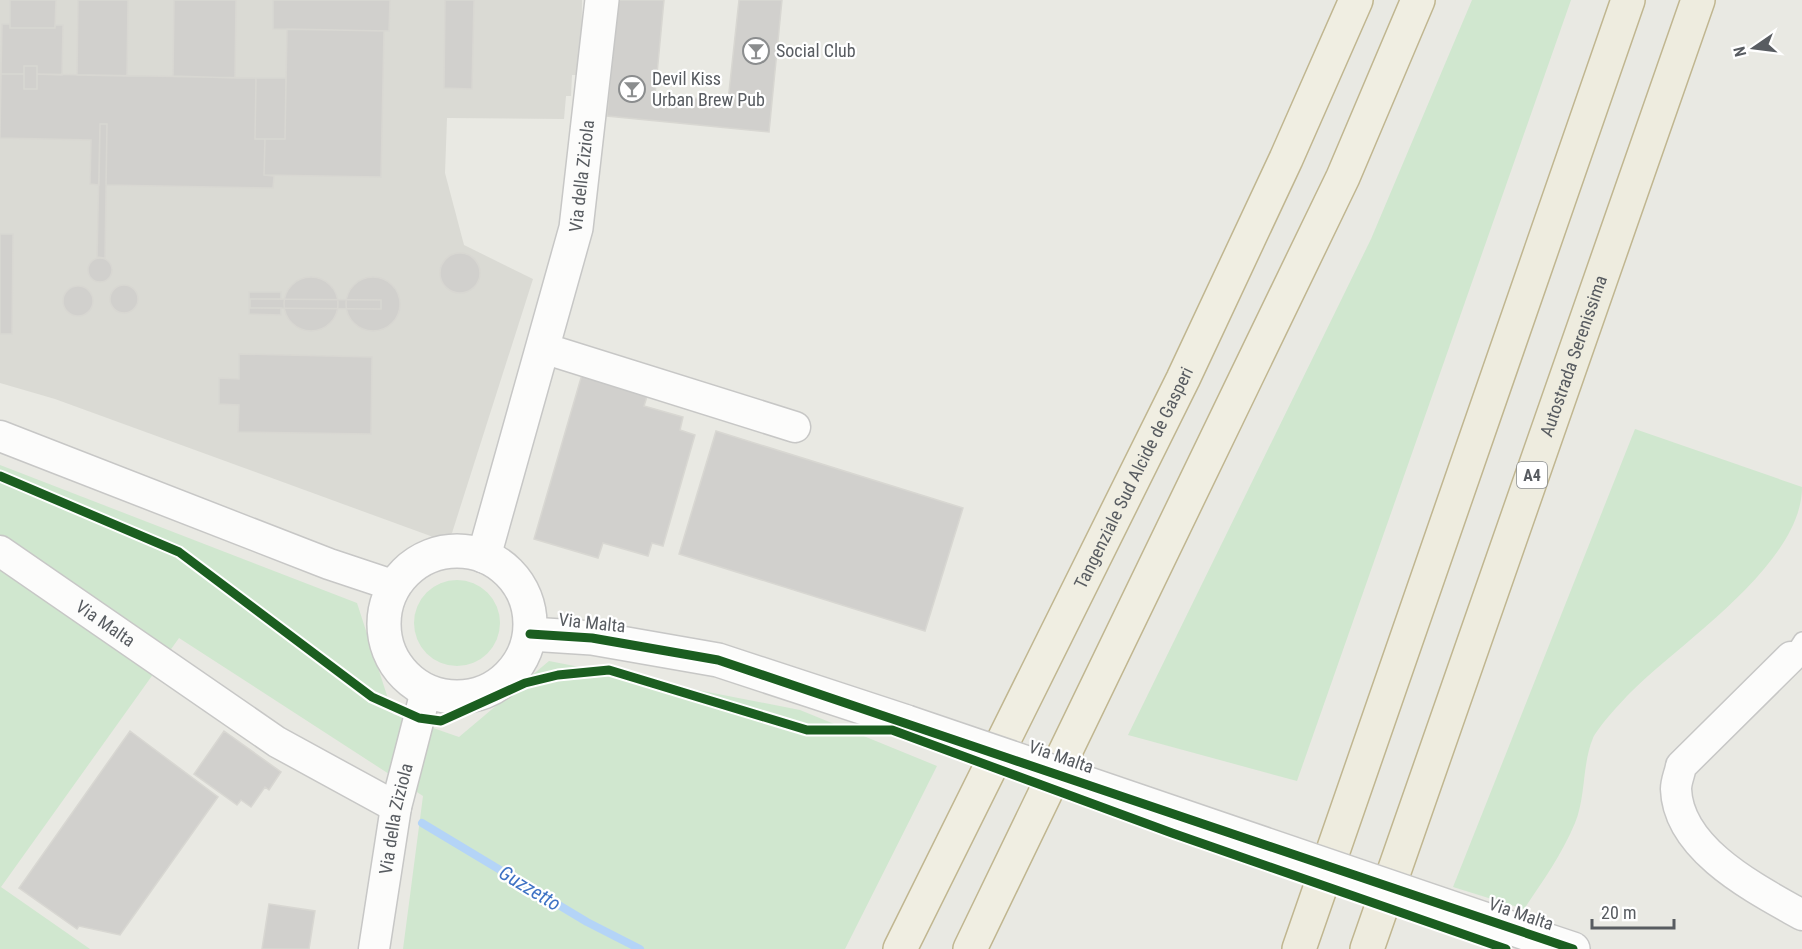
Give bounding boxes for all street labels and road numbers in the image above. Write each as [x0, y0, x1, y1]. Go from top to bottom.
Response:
street label: Via della Ziziola [565, 119, 598, 233]
street label: Autostrada Serenissima [1536, 272, 1611, 439]
street label: Tangenziale Sud Alcide de Gasperi [1070, 363, 1197, 592]
road number: A4 [1517, 462, 1547, 488]
street label: Via Malta [72, 595, 139, 651]
street label: Via Malta [557, 609, 627, 636]
street label: Via Malta [1026, 736, 1096, 777]
street label: Via della Ziziola [375, 761, 417, 876]
street label: Via Malta [1486, 893, 1556, 934]

